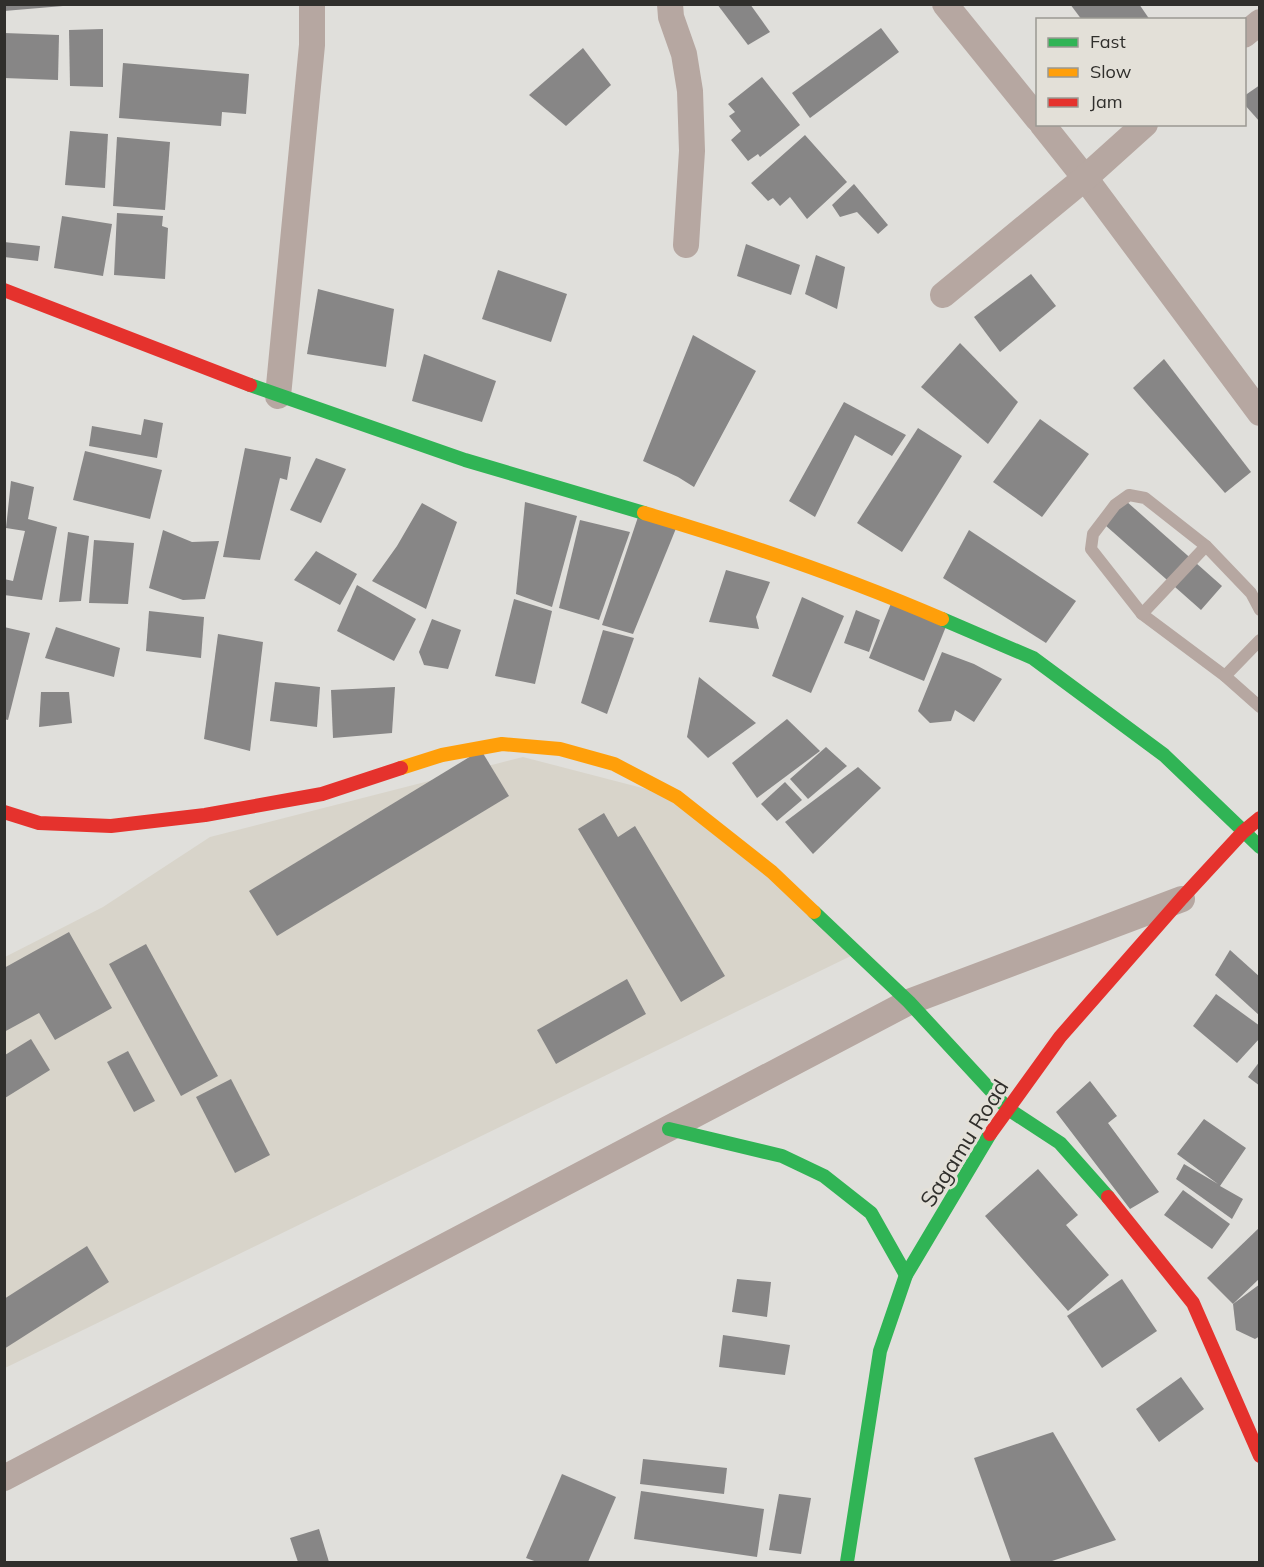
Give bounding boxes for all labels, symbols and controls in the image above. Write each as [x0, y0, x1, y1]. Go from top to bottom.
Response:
legend [1036, 18, 1246, 126]
text: Fast [1090, 30, 1126, 53]
text: Slow [1090, 60, 1132, 83]
text: Jam [1090, 90, 1123, 113]
street label: Sagamu Road [914, 1074, 1014, 1212]

